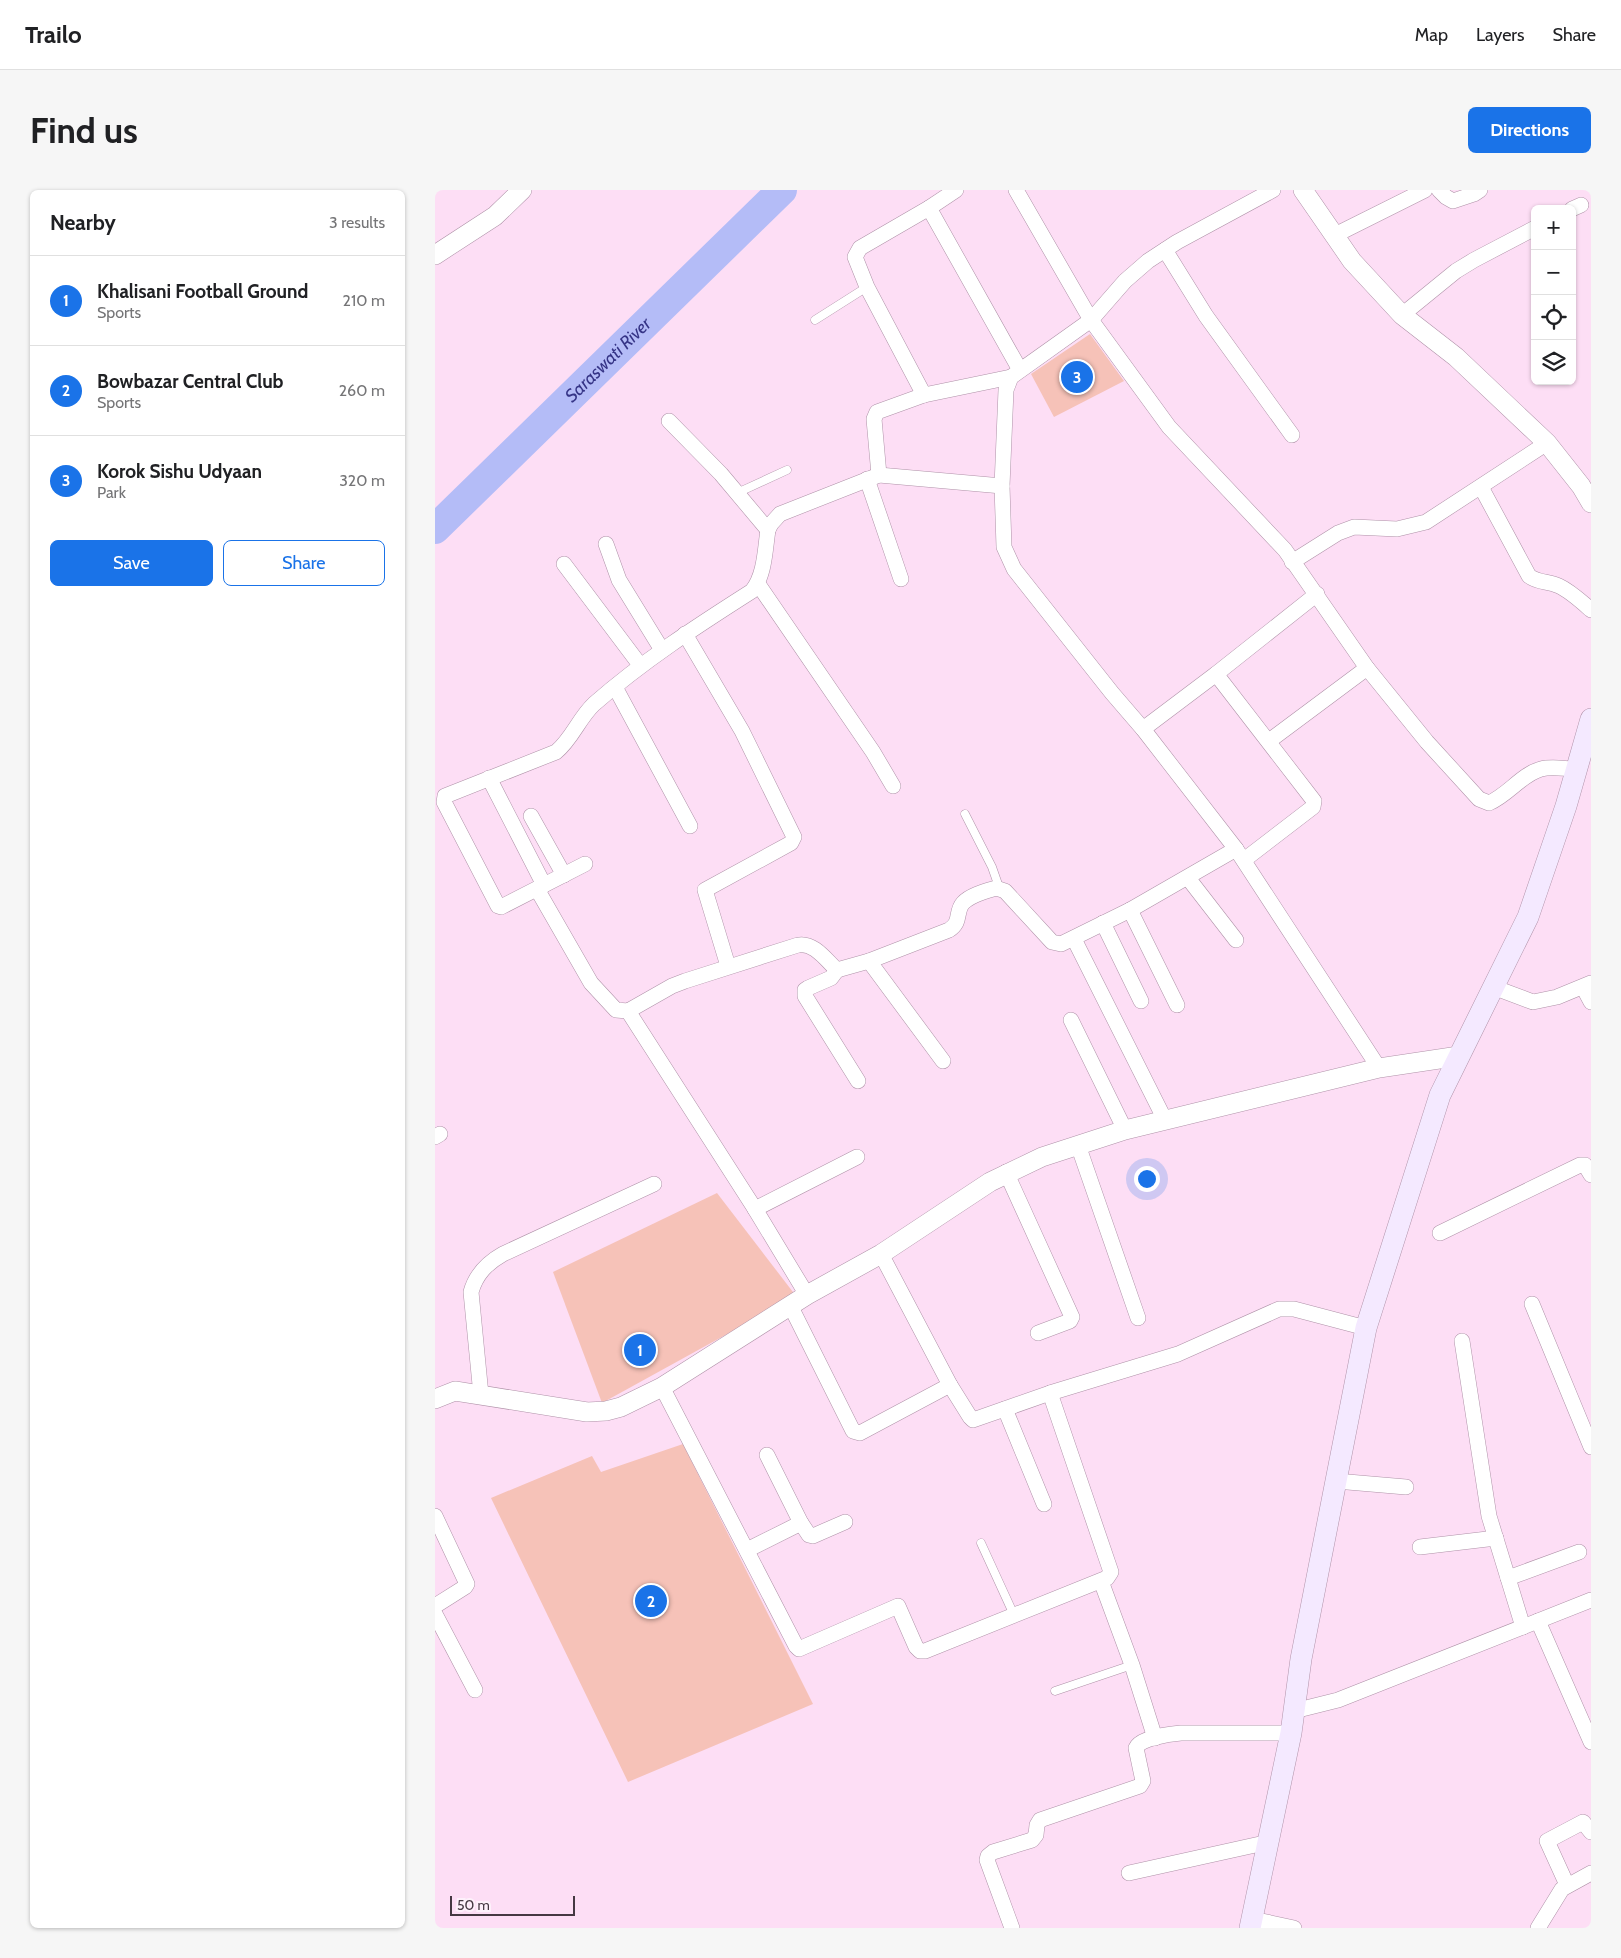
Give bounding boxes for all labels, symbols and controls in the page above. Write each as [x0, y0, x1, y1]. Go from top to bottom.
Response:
text: Trailo [25, 20, 82, 49]
text: Map [1415, 24, 1448, 46]
text: Layers [1476, 24, 1525, 46]
text: Share [1553, 24, 1596, 46]
button: Directions [1468, 107, 1591, 153]
text: Find us [30, 109, 138, 152]
map controls [1531, 205, 1576, 385]
button: + [1531, 205, 1576, 250]
text: Nearby [50, 210, 116, 235]
text: 3 results [329, 213, 385, 232]
button: − [1531, 250, 1576, 295]
text: Khalisani Football Ground [97, 280, 308, 303]
text: 1 [63, 291, 69, 310]
text: 210 m [343, 291, 385, 310]
button: locate [1531, 295, 1576, 340]
text: Sports [97, 303, 141, 322]
water label: Saraswati River [560, 312, 657, 407]
button: layers [1531, 340, 1576, 385]
pin: 3 [1061, 358, 1093, 396]
text: Bowbazar Central Club [97, 370, 283, 393]
text: 2 [62, 381, 70, 400]
text: 260 m [339, 381, 385, 400]
text: Sports [97, 393, 141, 412]
text: Korok Sishu Udyaan [97, 460, 262, 483]
text: 3 [62, 471, 70, 490]
text: 320 m [339, 471, 385, 490]
text: Park [97, 483, 126, 502]
button: Save [50, 540, 213, 586]
button: Share [223, 540, 385, 586]
your location [1134, 1166, 1160, 1192]
pin: 1 [624, 1331, 656, 1369]
pin: 2 [635, 1582, 667, 1620]
scale bar [450, 1893, 575, 1916]
text: 50 m [457, 1896, 490, 1914]

